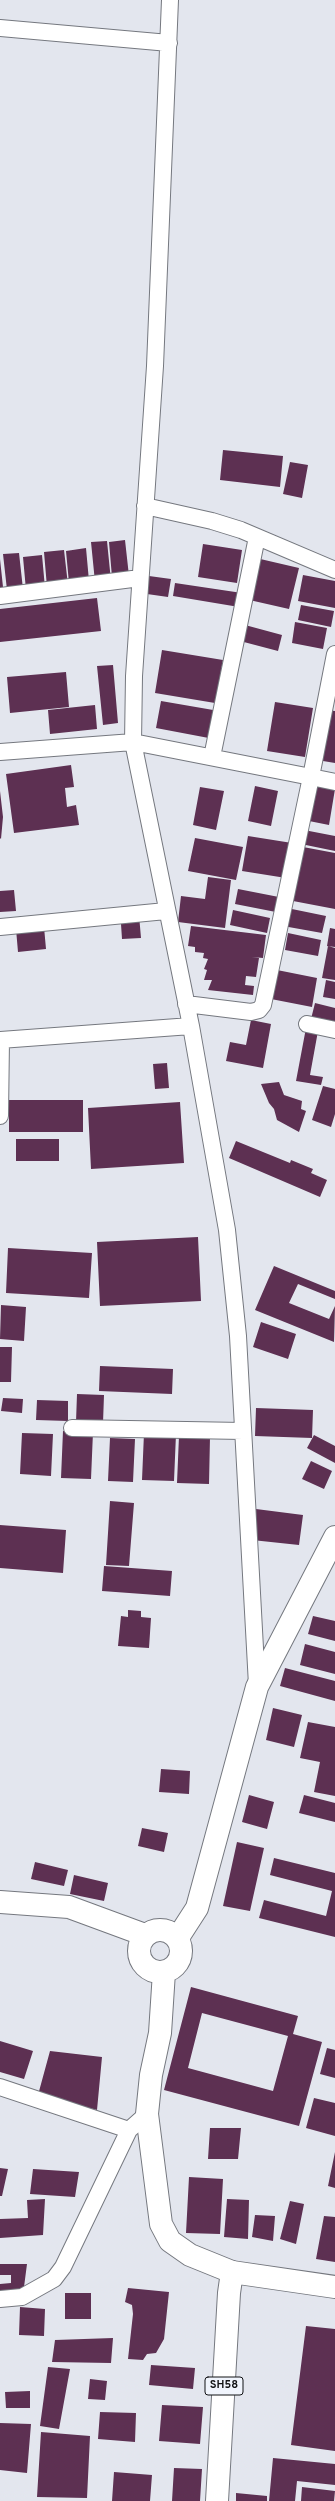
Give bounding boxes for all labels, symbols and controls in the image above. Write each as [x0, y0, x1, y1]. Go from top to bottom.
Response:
road number: SH58 [205, 2377, 243, 2395]

